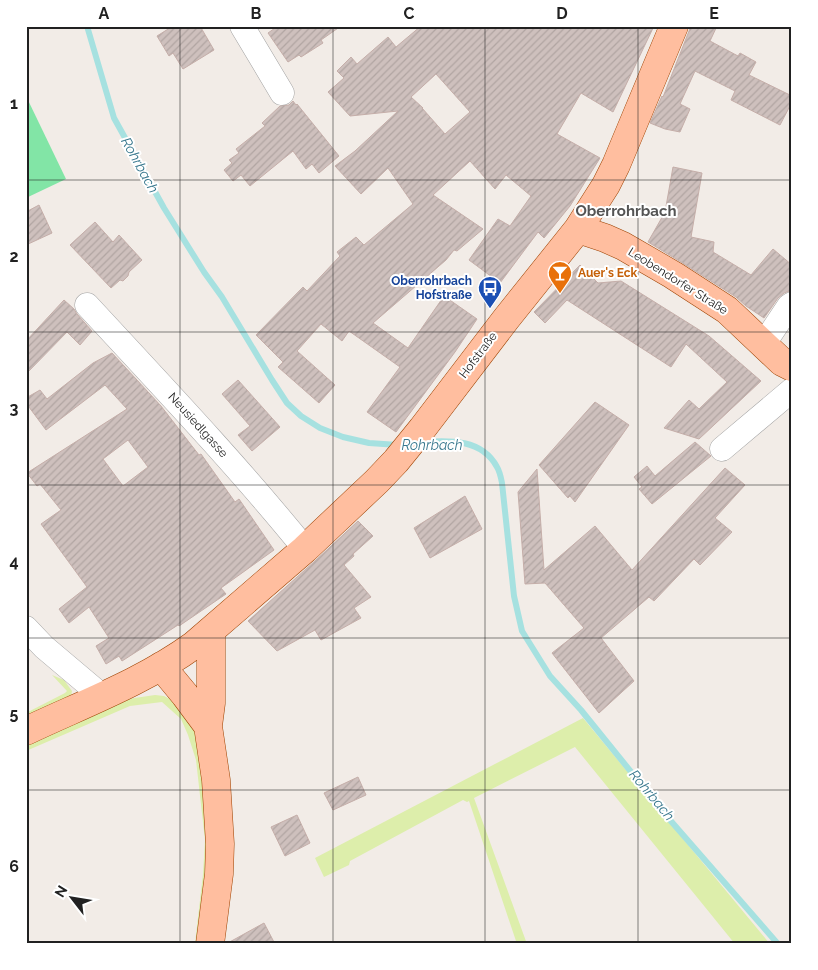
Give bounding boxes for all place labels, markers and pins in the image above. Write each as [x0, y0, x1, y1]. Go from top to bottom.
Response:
bar icon: Auer's Eck [547, 260, 573, 294]
place label: Auer's Eck [578, 266, 638, 280]
place label: Oberrohrbach Hofstraße [391, 274, 472, 302]
bus stop icon: Oberrohrbach Hofstraße [477, 275, 503, 309]

